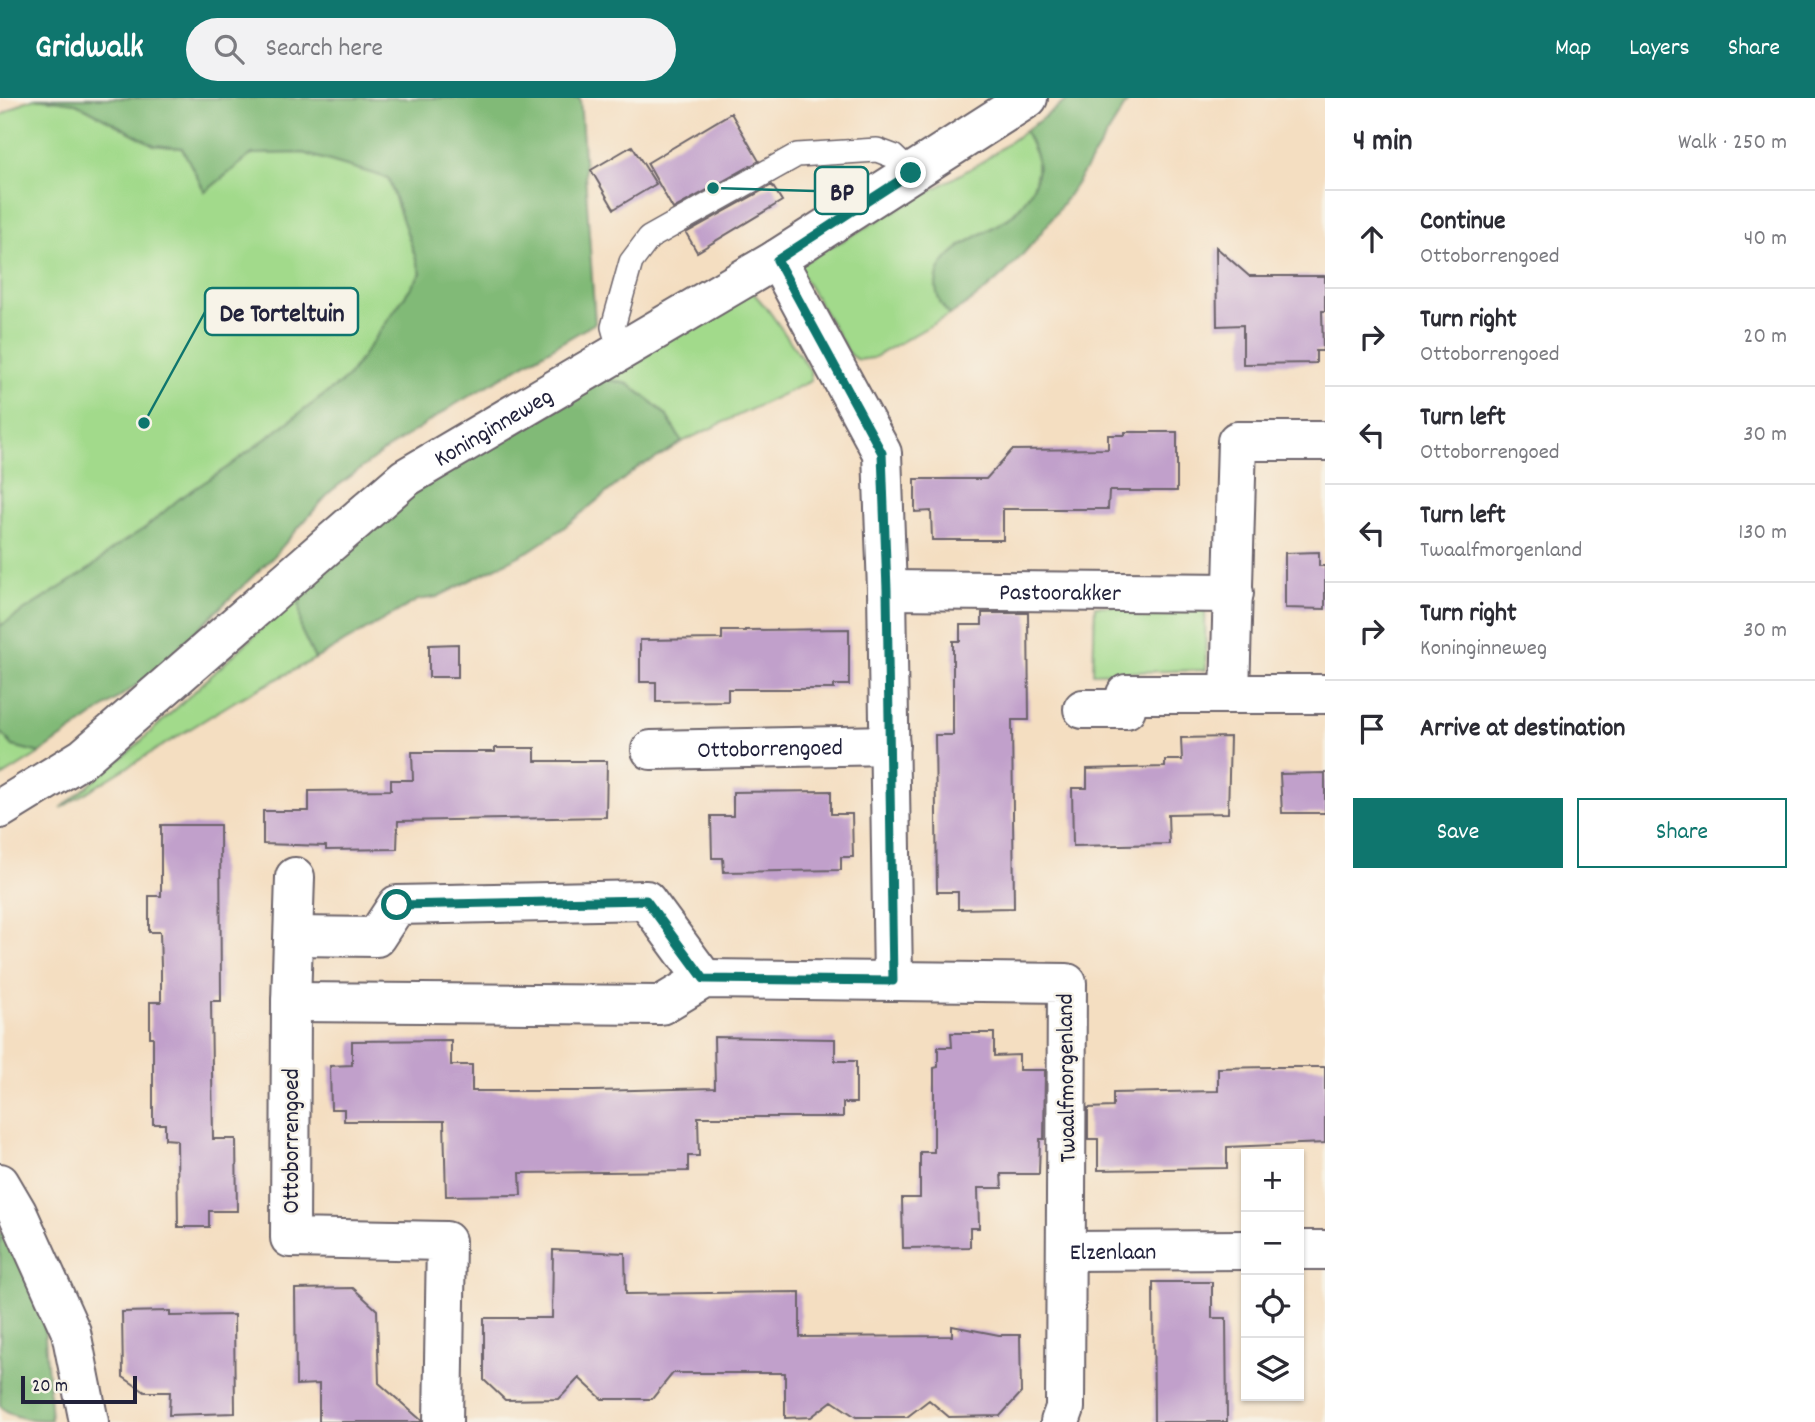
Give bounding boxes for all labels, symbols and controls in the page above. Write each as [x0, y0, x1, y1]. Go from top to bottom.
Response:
search box [186, 18, 676, 81]
text: Gridwalk [35, 26, 144, 73]
icon: search [210, 30, 248, 68]
text: Search here [266, 31, 383, 68]
text: Map [1555, 32, 1591, 66]
text: Layers [1629, 32, 1690, 66]
text: Share [1728, 32, 1780, 66]
text: 4 min [1353, 122, 1412, 165]
text: Walk · 250 m [1678, 127, 1787, 160]
route end [895, 157, 926, 188]
callout: BP [815, 167, 868, 214]
text: BP [830, 176, 854, 213]
text: Continue [1420, 204, 1505, 241]
icon: ahead [1353, 220, 1391, 258]
text: 40 m [1744, 223, 1787, 256]
text: Ottoborrengoed [1420, 241, 1560, 274]
callout: De Torteltuin [205, 288, 358, 335]
text: De Torteltuin [220, 297, 344, 334]
text: Turn right [1420, 302, 1517, 339]
icon: right [1353, 318, 1391, 356]
text: 20 m [1743, 321, 1787, 354]
text: Ottoborrengoed [1420, 339, 1560, 372]
street label: Koninginneweg [429, 381, 560, 477]
text: Turn left [1420, 400, 1506, 437]
icon: left [1353, 416, 1391, 454]
text: 30 m [1743, 419, 1787, 452]
text: Ottoborrengoed [1420, 437, 1560, 470]
text: Turn left [1420, 498, 1506, 535]
icon: left [1353, 514, 1391, 552]
text: 130 m [1738, 517, 1787, 550]
text: Twaalfmorgenland [1420, 535, 1582, 568]
street label: Pastoorakker [999, 577, 1121, 612]
text: Turn right [1420, 596, 1517, 633]
icon: right [1353, 612, 1391, 650]
text: 30 m [1743, 615, 1787, 648]
text: Koninginneweg [1420, 633, 1547, 666]
icon: arrive [1353, 710, 1391, 748]
text: Arrive at destination [1420, 711, 1625, 748]
street label: Ottoborrengoed [697, 732, 843, 769]
button: Save [1353, 798, 1563, 868]
button: Share [1577, 798, 1787, 868]
route start [381, 889, 412, 920]
street label: Twaalfmorgenland [1050, 993, 1086, 1163]
street label: Ottoborrengoed [276, 1068, 310, 1214]
map controls [1241, 1149, 1304, 1401]
button: + [1241, 1149, 1304, 1212]
button: − [1241, 1212, 1304, 1275]
street label: Elzenlaan [1070, 1236, 1156, 1271]
button: locate [1241, 1275, 1304, 1338]
button: layers [1241, 1338, 1304, 1401]
scale bar [21, 1373, 136, 1405]
text: 20 m [32, 1374, 68, 1401]

